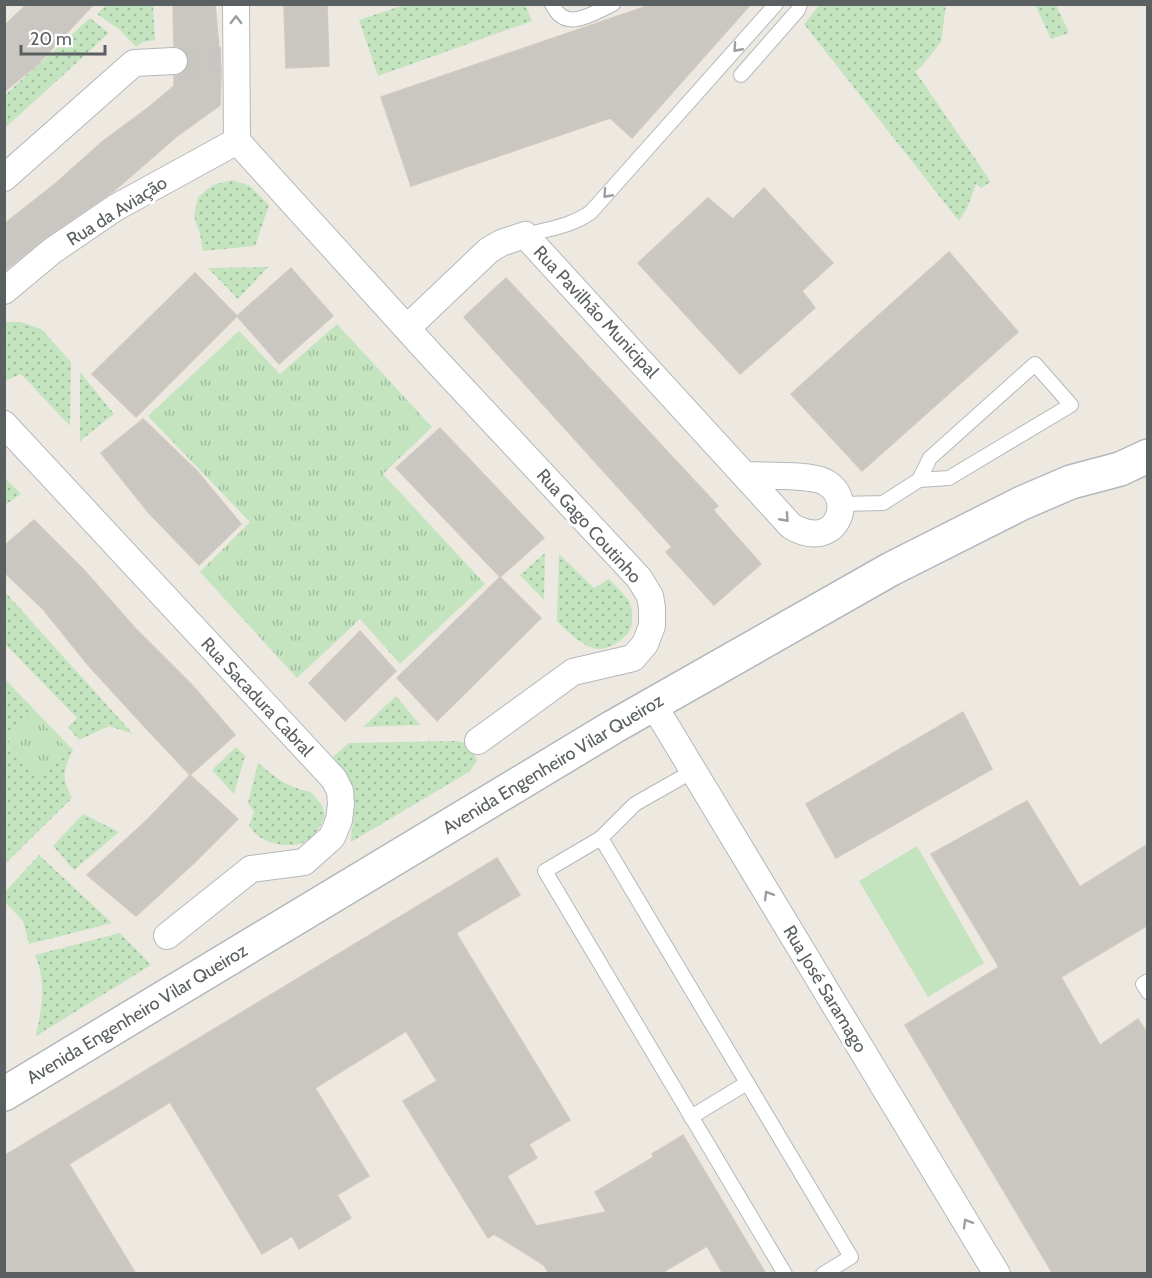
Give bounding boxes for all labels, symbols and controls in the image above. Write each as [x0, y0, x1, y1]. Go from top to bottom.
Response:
one-way arrow [230, 15, 242, 24]
scale bar [21, 18, 105, 56]
text: 20 m [30, 28, 72, 50]
one-way arrow [733, 41, 744, 52]
street label: Rua da Aviação [63, 171, 171, 251]
one-way arrow [603, 187, 614, 198]
street label: Rua Pavilhão Municipal [529, 241, 664, 383]
street label: Rua Gago Coutinho [532, 464, 646, 588]
one-way arrow [778, 512, 789, 522]
street label: Rua Sacadura Cabral [196, 633, 318, 762]
street label: Avenida Engenheiro Vilar Queiroz [439, 689, 668, 839]
one-way arrow [765, 890, 776, 901]
street label: Rua José Saramago [778, 921, 872, 1057]
street label: Avenida Engenheiro Vilar Queiroz [23, 939, 252, 1089]
one-way arrow [962, 1219, 974, 1229]

